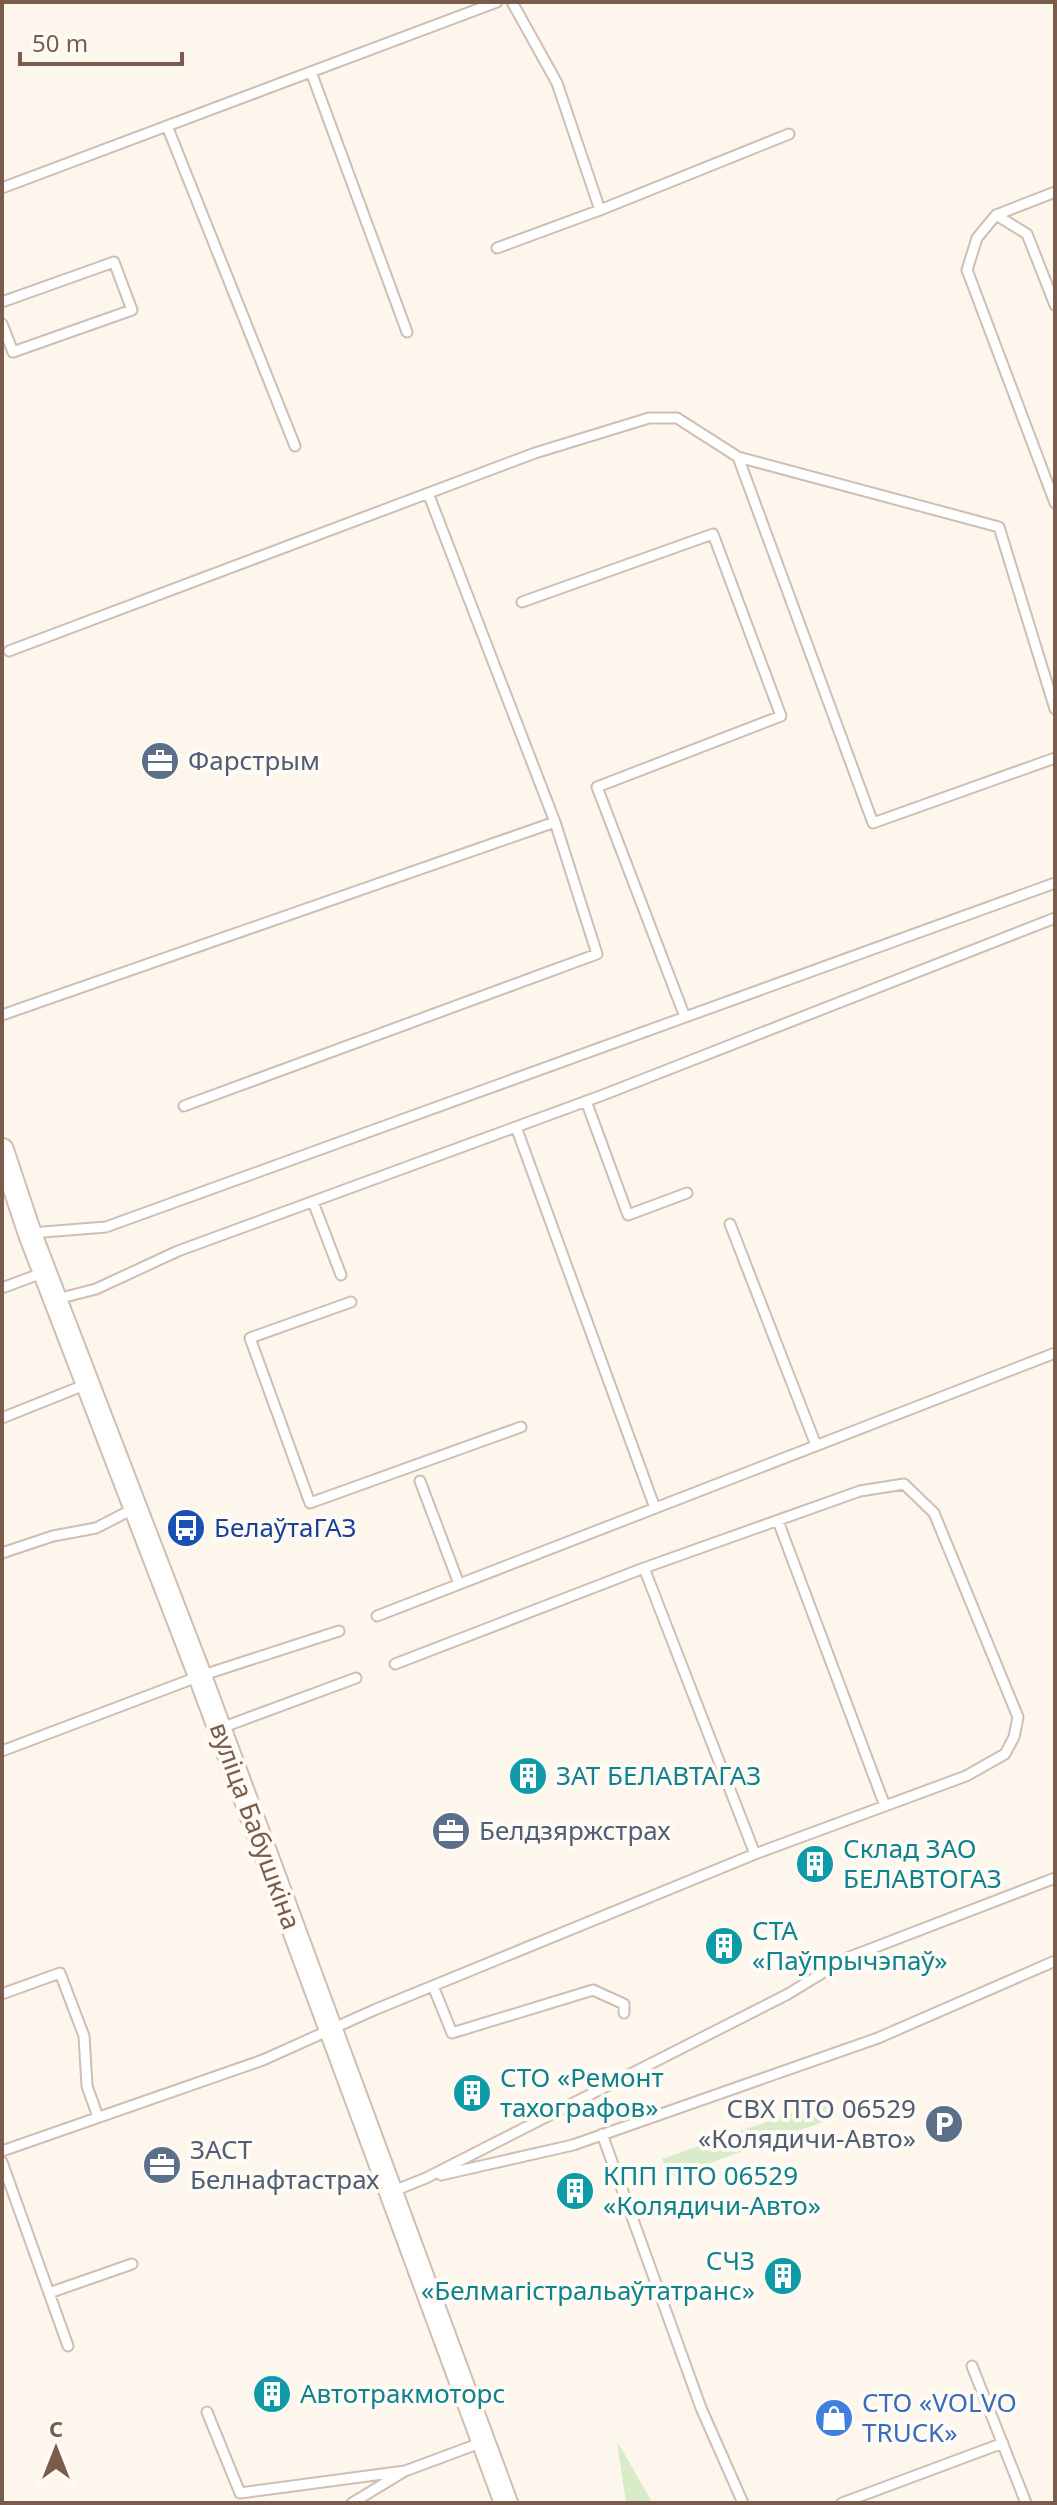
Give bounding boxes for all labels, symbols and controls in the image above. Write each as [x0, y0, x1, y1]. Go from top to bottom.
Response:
scale bar [20, 16, 182, 66]
text: 50 m [32, 26, 88, 59]
office icon: Фарстрым [139, 740, 181, 782]
place label: Фарстрым [188, 742, 320, 778]
bus stop icon: БелаўтаГАЗ [165, 1507, 207, 1549]
place label: БелаўтаГАЗ [214, 1509, 357, 1545]
street label: вуліца Бабушкіна [202, 1717, 310, 1934]
building icon: ЗАТ БЕЛАВТАГАЗ [507, 1755, 549, 1797]
place label: ЗАТ БЕЛАВТАГАЗ [556, 1757, 761, 1793]
office icon: Белдзяржстрах [430, 1810, 472, 1852]
place label: Белдзяржстрах [479, 1812, 671, 1848]
place label: Склад ЗАО БЕЛАВТОГАЗ [843, 1830, 1002, 1896]
building icon: Склад ЗАО БЕЛАВТОГАЗ [794, 1843, 836, 1885]
place label: СТА «Паўпрычэпаў» [752, 1912, 948, 1978]
building icon: СТА «Паўпрычэпаў» [703, 1925, 745, 1967]
place label: СТО «Ремонт тахографов» [500, 2059, 664, 2125]
building icon: СТО «Ремонт тахографов» [451, 2072, 493, 2114]
place label: СВХ ПТО 06529 «Колядичи-Авто» [698, 2090, 916, 2156]
parking icon: СВХ ПТО 06529 «Колядичи-Авто» [923, 2103, 965, 2145]
place label: ЗАСТ Белнафтастрах [190, 2131, 380, 2197]
office icon: ЗАСТ Белнафтастрах [141, 2144, 183, 2186]
place label: КПП ПТО 06529 «Колядичи-Авто» [603, 2157, 821, 2223]
building icon: КПП ПТО 06529 «Колядичи-Авто» [554, 2170, 596, 2212]
place label: СЧЗ «Белмагістральаўтатранс» [421, 2242, 755, 2308]
building icon: СЧЗ «Белмагістральаўтатранс» [762, 2255, 804, 2297]
building icon: Автотракмоторс [251, 2373, 293, 2415]
place label: Автотракмоторс [300, 2375, 505, 2411]
place label: СТО «VOLVO TRUCK» [862, 2384, 1017, 2450]
shop icon: СТО «VOLVO TRUCK» [813, 2397, 855, 2439]
north arrow [16, 2409, 96, 2489]
text: С [49, 2413, 63, 2443]

